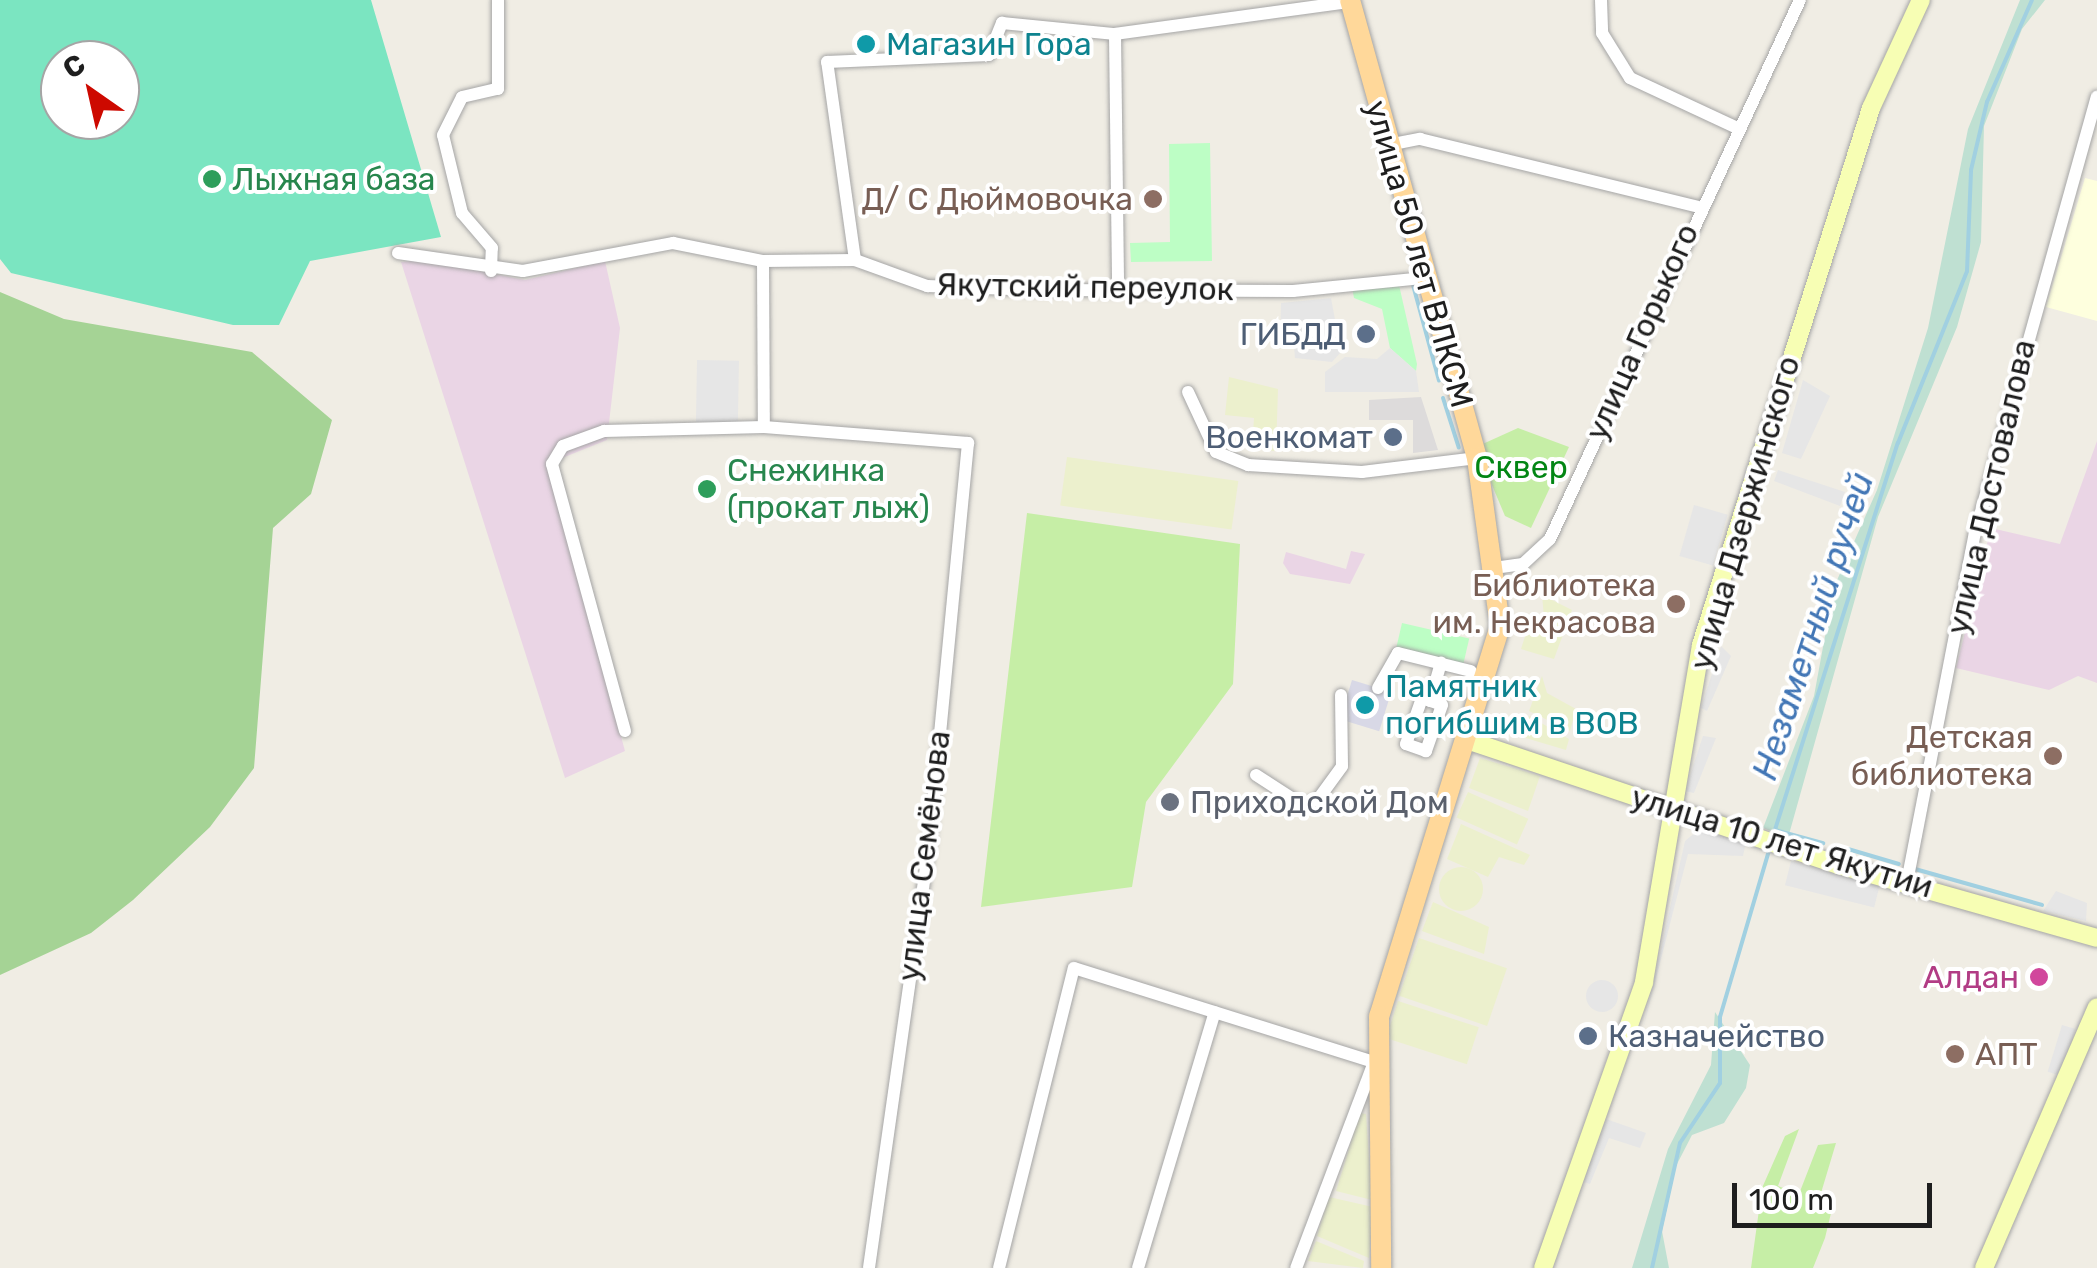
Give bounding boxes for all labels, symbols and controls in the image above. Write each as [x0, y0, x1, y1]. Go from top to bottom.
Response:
place label: Магазин Гора [886, 25, 1092, 63]
marker: Магазин Гора [855, 33, 877, 55]
north arrow [40, 40, 140, 140]
text: С [57, 47, 91, 86]
street label: улица 50 лет ВЛКСМ [1357, 96, 1481, 412]
place label: Лыжная база [232, 160, 436, 198]
marker: Лыжная база [201, 168, 223, 190]
place label: Д/ С Дюймовочка [861, 180, 1133, 218]
marker: Д/ С Дюймовочка [1142, 188, 1164, 210]
street label: улица Горького [1577, 218, 1707, 446]
street label: Якутский переулок [936, 265, 1234, 309]
place label: ГИБДД [1240, 315, 1346, 353]
marker: ГИБДД [1355, 323, 1377, 345]
street label: улица Достовалова [1938, 336, 2044, 638]
street label: улица Дзержинского [1682, 352, 1808, 674]
place label: Военкомат [1205, 418, 1373, 456]
marker: Военкомат [1382, 426, 1404, 448]
park label: Сквер [1474, 448, 1568, 486]
place label: Снежинка (прокат лыж) [727, 452, 930, 527]
water label: Незаметный ручей [1744, 467, 1882, 785]
marker: Снежинка (прокат лыж) [696, 478, 718, 500]
place label: Библиотека им. Некрасова [1432, 567, 1656, 642]
marker: Библиотека им. Некрасова [1665, 593, 1687, 615]
place label: Памятник погибшим в ВОВ [1385, 668, 1639, 743]
marker: Памятник погибшим в ВОВ [1354, 694, 1376, 716]
place label: Детская библиотека [1851, 719, 2033, 794]
street label: улица Семёнова [890, 728, 958, 984]
marker: Детская библиотека [2042, 745, 2064, 767]
street label: улица 10 лет Якутии [1626, 778, 1938, 906]
place label: Приходской Дом [1190, 783, 1449, 821]
marker: Приходской Дом [1159, 791, 1181, 813]
place label: Алдан [1923, 958, 2019, 996]
marker: Алдан [2028, 966, 2050, 988]
place label: Казначейство [1608, 1017, 1825, 1055]
marker: Казначейство [1577, 1025, 1599, 1047]
place label: АПТ [1975, 1035, 2038, 1073]
marker: АПТ [1944, 1043, 1966, 1065]
scale bar [1737, 1163, 1937, 1225]
text: 100 m [1749, 1182, 1834, 1218]

